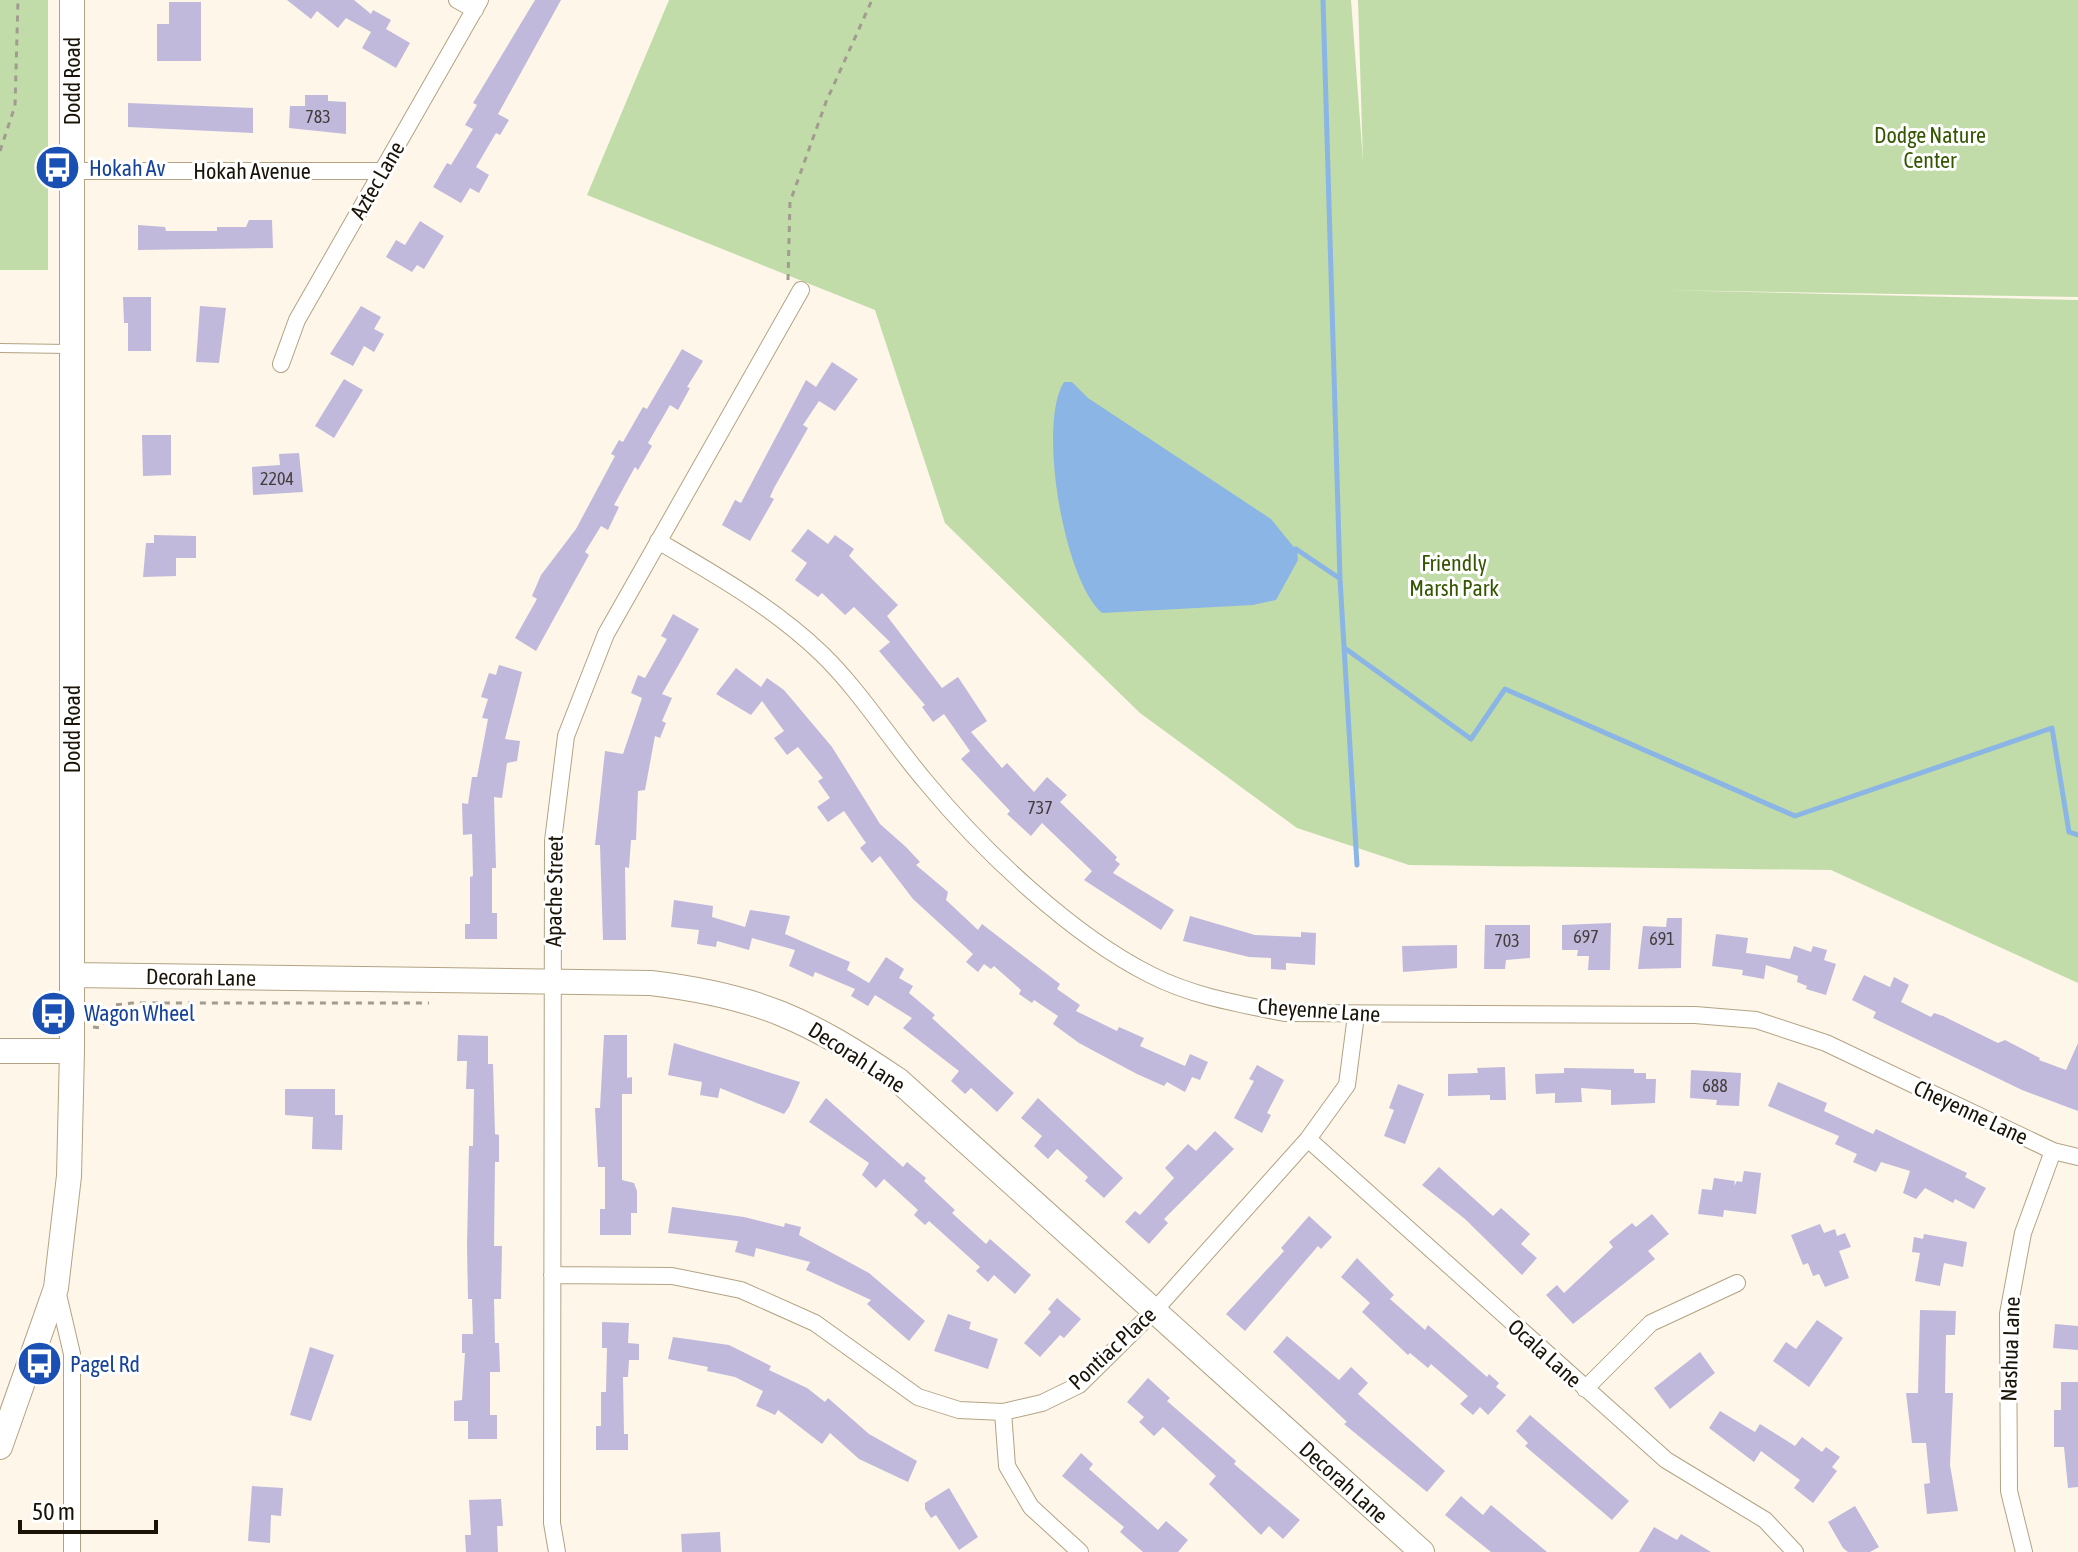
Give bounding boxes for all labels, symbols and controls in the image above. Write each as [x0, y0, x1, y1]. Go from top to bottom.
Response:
street label: Dodd Road [59, 37, 85, 125]
house number: 783 [305, 106, 331, 127]
park label: Dodge Nature Center [1874, 122, 1986, 173]
street label: Aztec Lane [344, 137, 410, 223]
bus stop icon: Hokah Av [34, 144, 82, 192]
place label: Hokah Av [89, 155, 166, 181]
street label: Hokah Avenue [193, 158, 311, 184]
house number: 2204 [260, 468, 294, 489]
park label: Friendly Marsh Park [1409, 550, 1499, 601]
street label: Dodd Road [59, 685, 85, 773]
house number: 737 [1027, 797, 1053, 818]
street label: Apache Street [540, 835, 568, 947]
house number: 697 [1573, 926, 1599, 947]
house number: 691 [1649, 928, 1675, 949]
house number: 703 [1494, 930, 1520, 951]
street label: Decorah Lane [146, 963, 256, 991]
bus stop icon: Wagon Wheel [29, 989, 77, 1037]
street label: Cheyenne Lane [1257, 993, 1381, 1027]
place label: Wagon Wheel [84, 1000, 195, 1026]
street label: Decorah Lane [804, 1016, 910, 1098]
street label: Cheyenne Lane [1910, 1074, 2032, 1150]
house number: 688 [1702, 1075, 1728, 1096]
street label: Nashua Lane [1995, 1296, 2025, 1402]
street label: Pontiac Place [1063, 1301, 1161, 1395]
street label: Ocala Lane [1503, 1313, 1587, 1393]
bus stop icon: Pagel Rd [15, 1340, 63, 1388]
place label: Pagel Rd [70, 1351, 140, 1377]
street label: Decorah Lane [1294, 1436, 1394, 1528]
scale bar [20, 1484, 156, 1534]
text: 50 m [32, 1498, 75, 1525]

